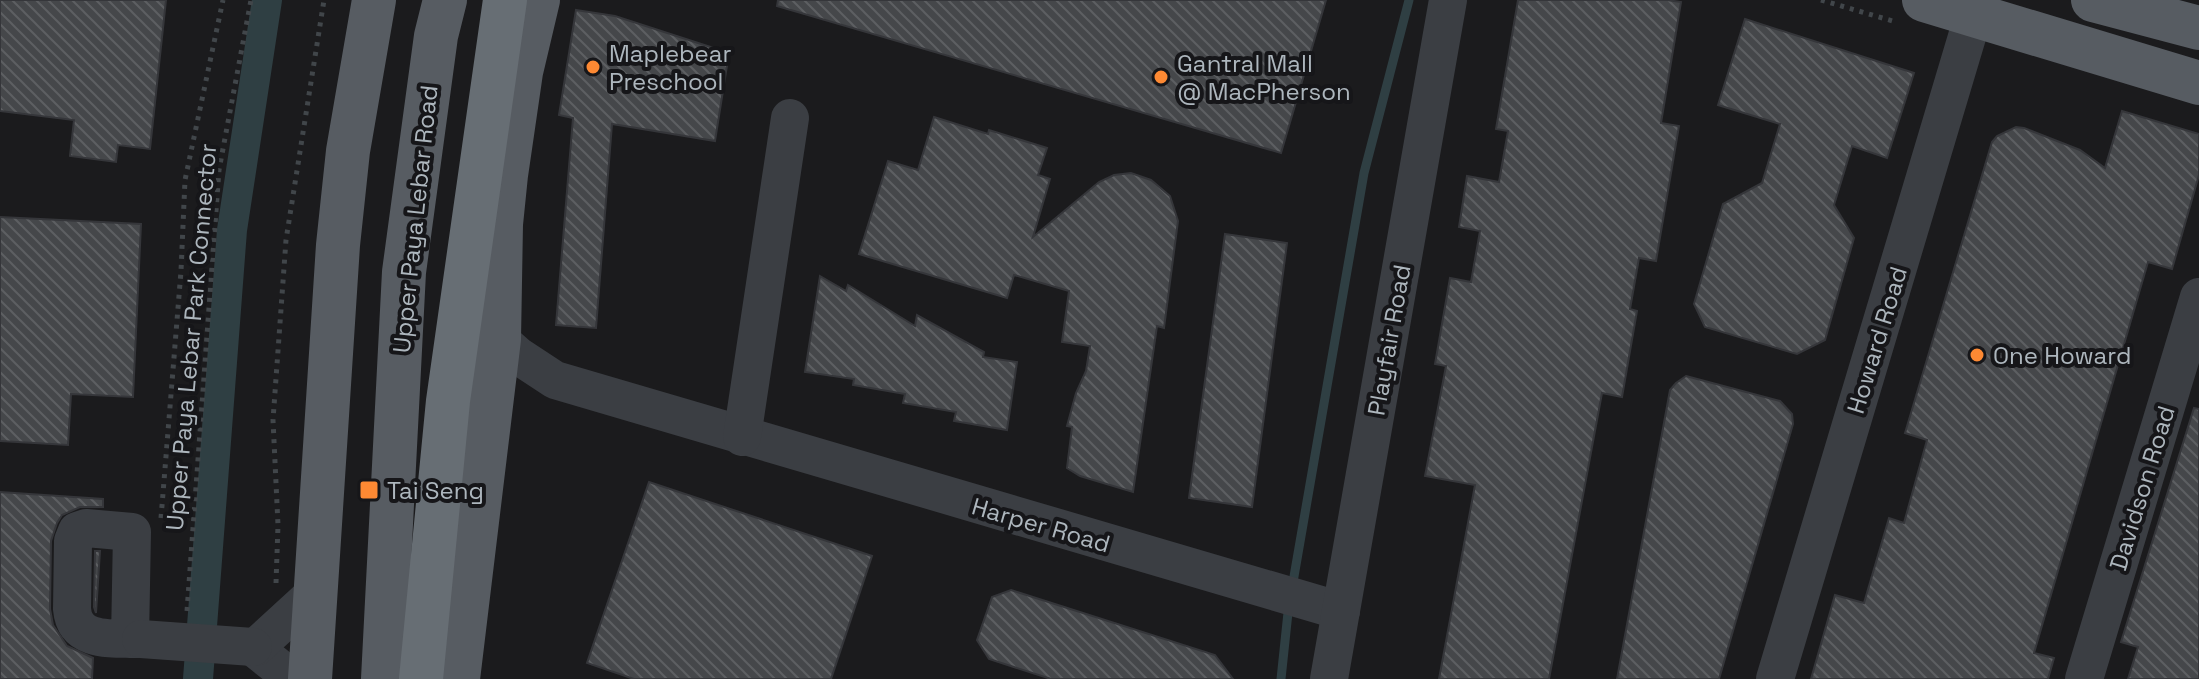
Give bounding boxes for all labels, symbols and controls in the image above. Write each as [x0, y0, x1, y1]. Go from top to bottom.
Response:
place label: Maplebear Preschool [609, 38, 732, 97]
place label: Gantral Mall @ MacPherson [1177, 48, 1351, 107]
marker: Maplebear Preschool [584, 58, 602, 76]
marker: Gantral Mall @ MacPherson [1152, 68, 1170, 86]
street label: Upper Paya Lebar Road [386, 84, 444, 354]
street label: Upper Paya Lebar Park Connector [159, 142, 223, 532]
street label: Playfair Road [1360, 262, 1418, 418]
street label: Howard Road [1840, 263, 1914, 417]
place label: One Howard [1993, 340, 2131, 371]
marker: One Howard [1968, 346, 1986, 364]
street label: Davidson Road [2102, 402, 2182, 574]
place label: Tai Seng [387, 475, 484, 506]
marker: Tai Seng [358, 479, 380, 501]
street label: Harper Road [968, 490, 1114, 560]

